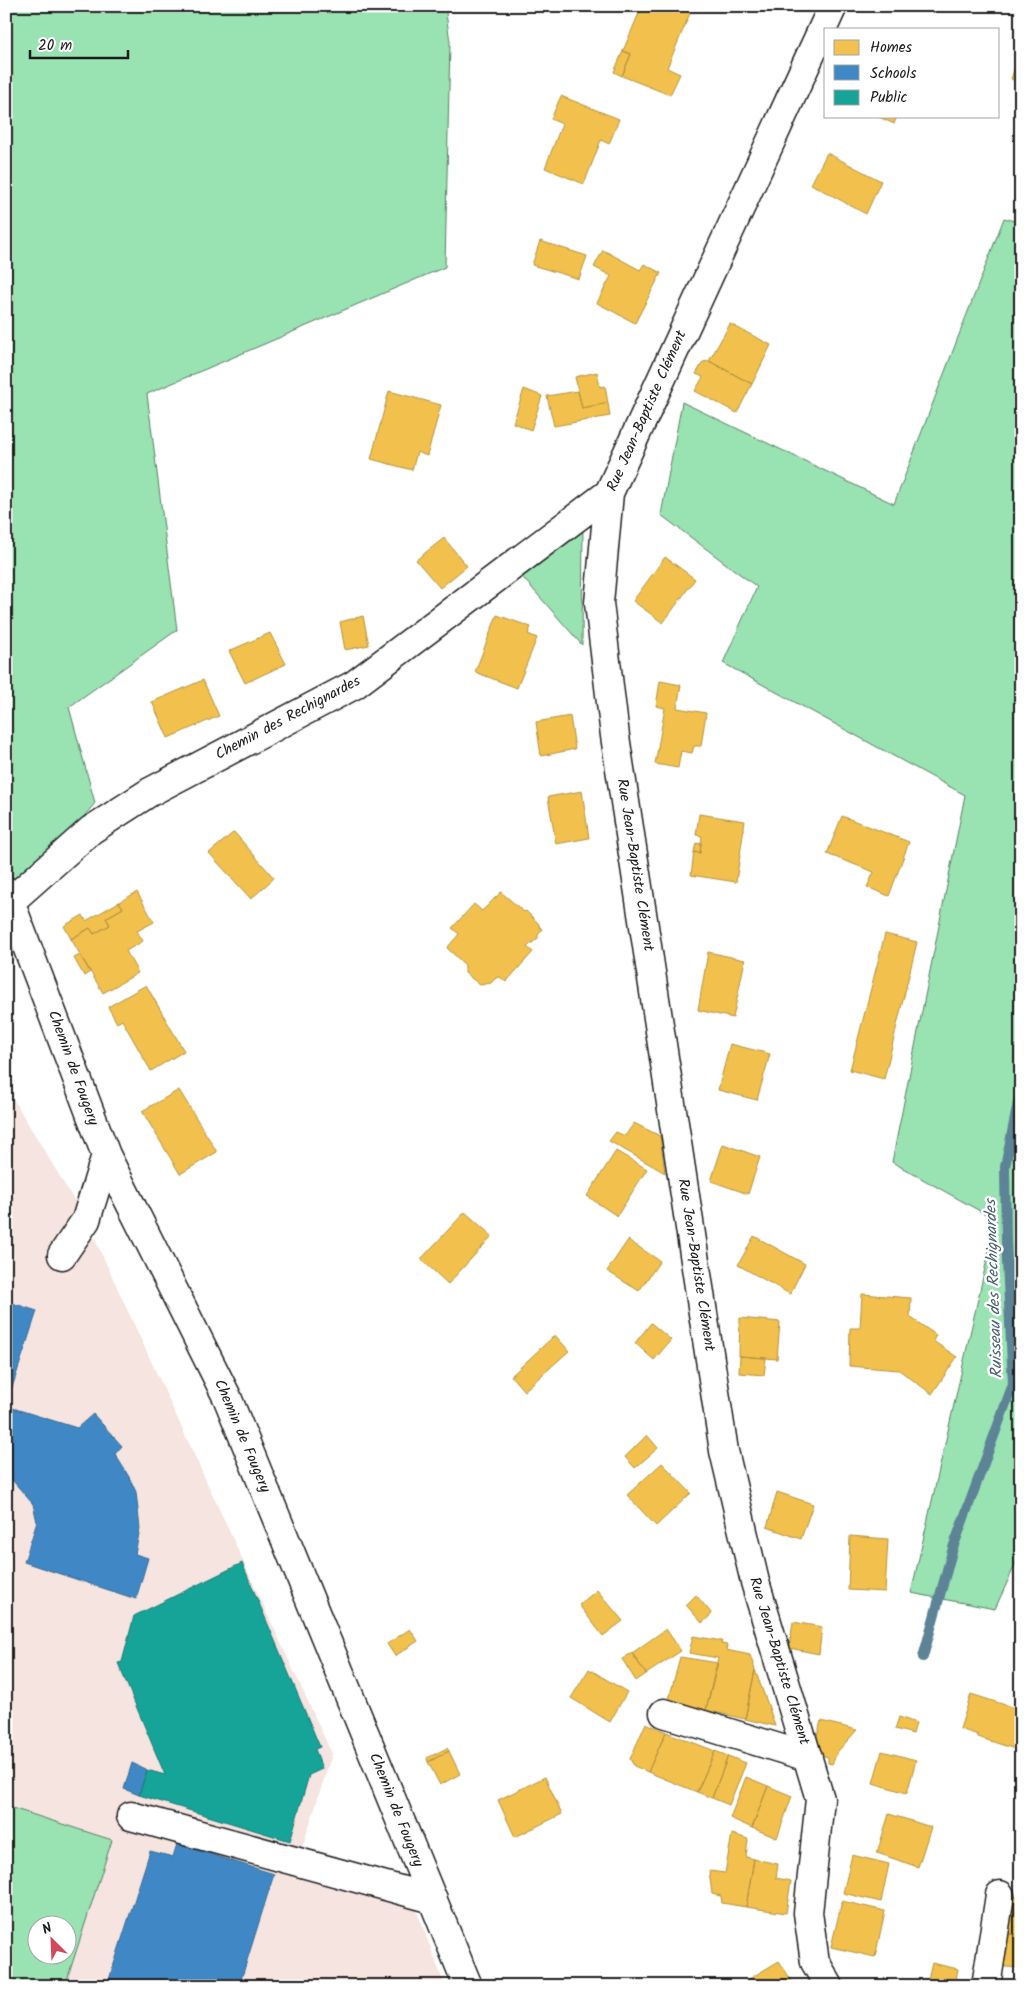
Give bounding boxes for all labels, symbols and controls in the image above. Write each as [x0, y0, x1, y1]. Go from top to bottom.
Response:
scale bar [30, 28, 128, 60]
legend [824, 28, 1000, 118]
text: 20 m [38, 34, 72, 58]
text: Homes [870, 36, 913, 60]
text: Schools [870, 62, 917, 86]
text: Public [870, 86, 907, 110]
street label: Rue Jean-Baptiste Clément [601, 326, 693, 495]
street label: Chemin des Rechignardes [211, 669, 365, 767]
street label: Rue Jean-Baptiste Clément [610, 777, 661, 953]
street label: Chemin de Fougery [41, 1007, 105, 1130]
street label: Rue Jean-Baptiste Clément [671, 1177, 722, 1353]
water label: Ruisseau des Rechignardes [978, 1197, 1010, 1379]
street label: Chemin de Fougery [207, 1375, 277, 1497]
street label: Rue Jean-Baptiste Clément [742, 1574, 816, 1748]
street label: Chemin de Fougery [362, 1749, 430, 1872]
north arrow [28, 1914, 78, 1964]
text: N [39, 1917, 56, 1941]

